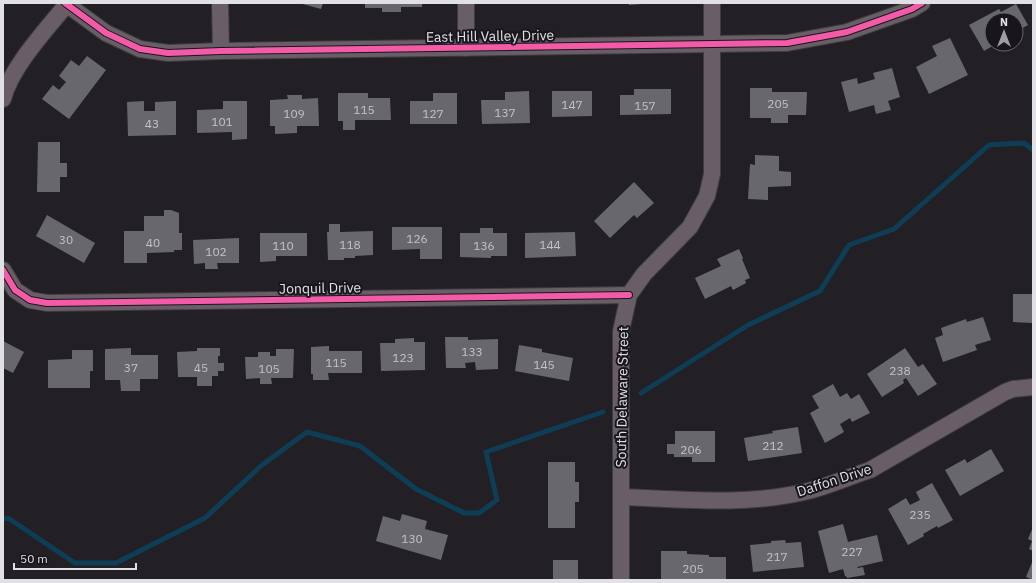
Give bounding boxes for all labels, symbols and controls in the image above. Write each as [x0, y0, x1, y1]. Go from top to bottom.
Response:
north arrow [984, 12, 1024, 52]
text: N [1000, 15, 1008, 29]
street label: East Hill Valley Drive [426, 26, 555, 46]
house number: 205 [767, 96, 789, 111]
house number: 147 [561, 97, 583, 112]
house number: 157 [634, 98, 656, 113]
house number: 115 [353, 102, 375, 117]
house number: 137 [494, 105, 516, 120]
house number: 109 [283, 106, 305, 121]
house number: 127 [422, 106, 444, 121]
house number: 101 [211, 114, 233, 129]
house number: 43 [145, 116, 159, 131]
house number: 126 [406, 231, 428, 246]
house number: 30 [59, 232, 73, 247]
house number: 40 [146, 235, 160, 250]
house number: 118 [339, 237, 361, 252]
house number: 144 [539, 237, 561, 252]
house number: 110 [272, 238, 294, 253]
house number: 136 [473, 238, 495, 253]
house number: 102 [205, 244, 227, 259]
street label: Jonquil Drive [279, 278, 362, 298]
street label: South Delaware Street [612, 326, 632, 468]
house number: 133 [461, 344, 483, 359]
house number: 123 [392, 350, 414, 365]
house number: 115 [325, 355, 347, 370]
house number: 145 [533, 357, 555, 372]
house number: 37 [124, 360, 138, 375]
house number: 45 [194, 360, 208, 375]
house number: 105 [258, 361, 280, 376]
house number: 238 [889, 363, 911, 378]
house number: 212 [762, 438, 784, 453]
house number: 206 [680, 442, 702, 457]
street label: Daffon Drive [794, 459, 874, 501]
house number: 235 [909, 507, 931, 522]
house number: 130 [401, 531, 423, 546]
house number: 227 [841, 544, 863, 559]
scale bar [14, 545, 136, 571]
house number: 217 [766, 549, 788, 564]
text: 50 m [20, 551, 48, 566]
house number: 205 [682, 561, 704, 576]

